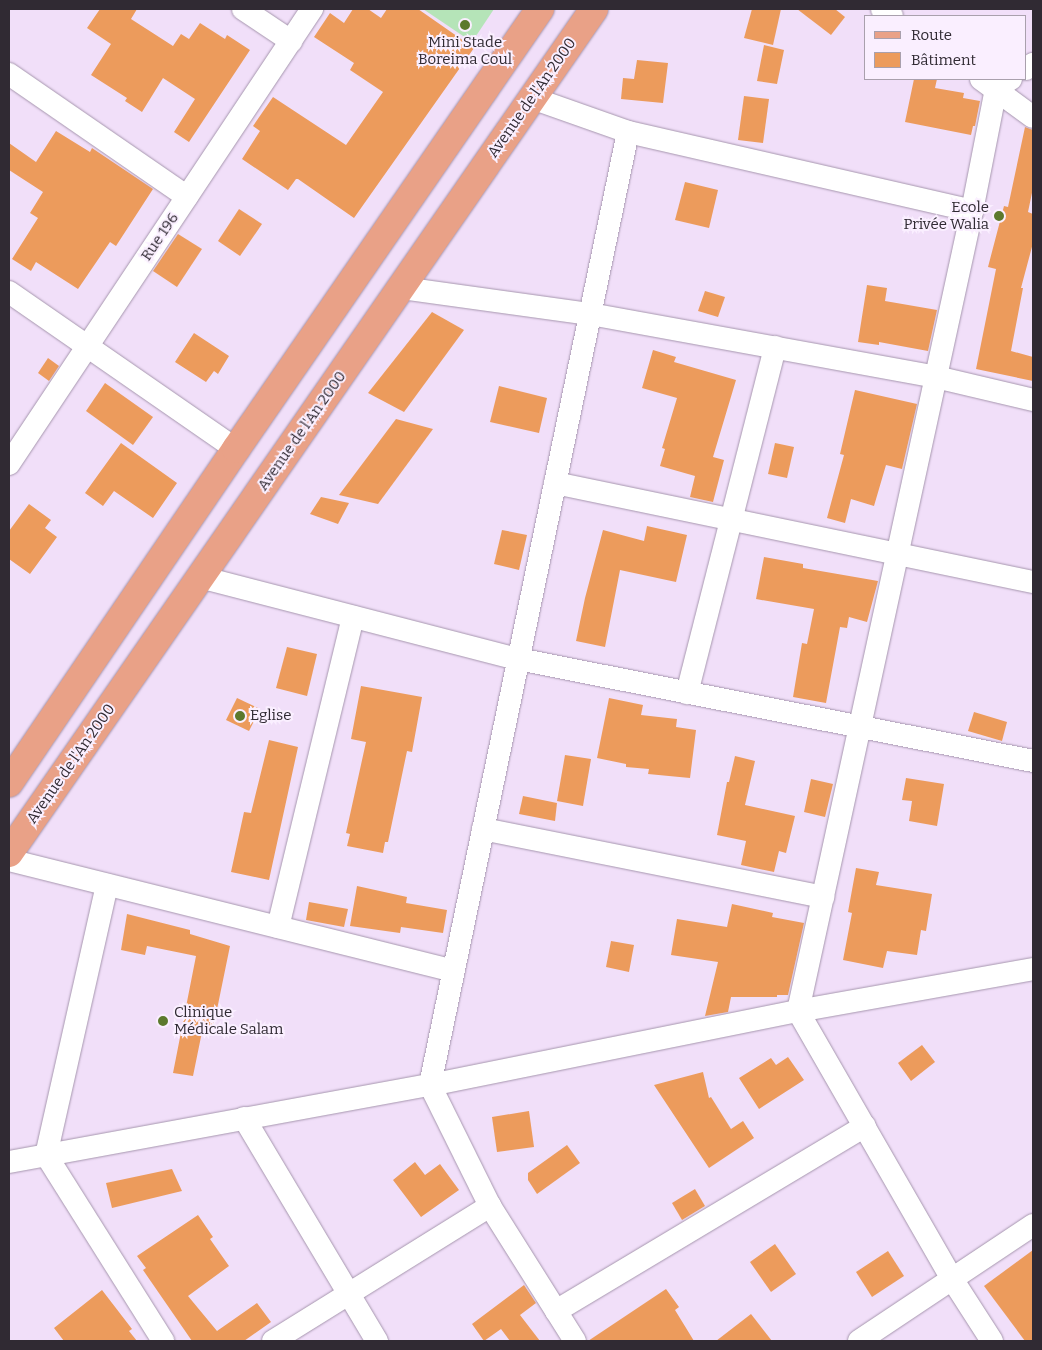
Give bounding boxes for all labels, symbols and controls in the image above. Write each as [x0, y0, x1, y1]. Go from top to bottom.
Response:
legend [864, 15, 1027, 80]
marker: Mini Stade Boreima Coul [459, 19, 471, 31]
text: Route [911, 26, 952, 44]
place label: Mini Stade Boreima Coul [418, 33, 512, 68]
street label: Avenue de l'An 2000 [484, 35, 580, 161]
text: Bâtiment [911, 51, 976, 69]
place label: Ecole Privée Walia [903, 198, 989, 233]
street label: Rue 196 [137, 210, 183, 264]
marker: Ecole Privée Walia [993, 210, 1005, 222]
street label: Avenue de l'An 2000 [254, 368, 350, 494]
street label: Avenue de l'An 2000 [23, 701, 119, 827]
place label: Eglise [250, 707, 291, 725]
marker: Eglise [234, 710, 246, 722]
place label: Clinique Médicale Salam [174, 1003, 283, 1038]
marker: Clinique Médicale Salam [156, 1014, 170, 1028]

